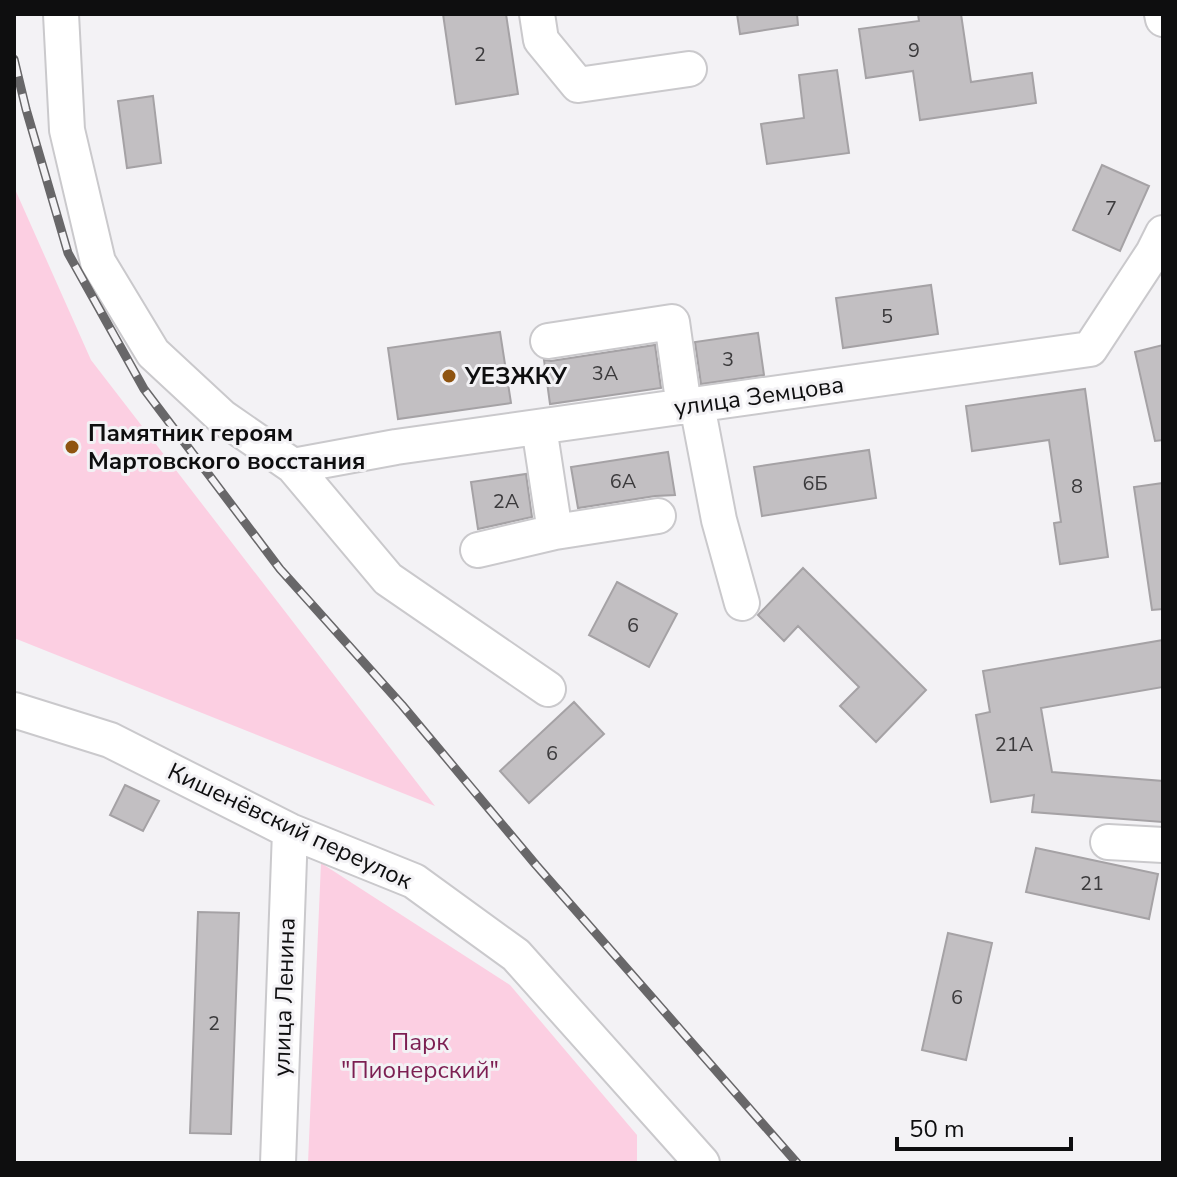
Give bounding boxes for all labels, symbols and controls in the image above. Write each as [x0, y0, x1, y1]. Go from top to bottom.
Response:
house number: 9 [908, 37, 920, 64]
house number: 2 [474, 41, 486, 68]
house number: 7 [1105, 195, 1117, 222]
house number: 5 [881, 303, 893, 330]
house number: 3 [722, 346, 734, 373]
place label: УЕЗЖКУ [464, 360, 568, 392]
house number: 3А [592, 360, 619, 387]
marker: УЕЗЖКУ [440, 367, 458, 385]
street label: улица Земцова [672, 368, 846, 424]
place label: Памятник героям Мартовского восстания [88, 417, 365, 477]
marker: Памятник героям Мартовского восстания [63, 438, 81, 456]
house number: 6А [610, 468, 637, 495]
house number: 6Б [802, 470, 828, 497]
house number: 8 [1071, 473, 1083, 500]
house number: 2А [493, 488, 520, 515]
house number: 6 [627, 612, 639, 639]
house number: 21А [995, 731, 1034, 758]
house number: 6 [546, 740, 558, 767]
street label: Кишенёвский переулок [163, 755, 418, 897]
house number: 21 [1080, 870, 1104, 897]
street label: улица Ленина [265, 917, 303, 1077]
house number: 6 [951, 984, 963, 1011]
house number: 2 [208, 1010, 220, 1037]
park label: Парк "Пионерский" [341, 1026, 499, 1086]
scale bar [897, 1101, 1071, 1151]
text: 50 m [909, 1113, 965, 1145]

